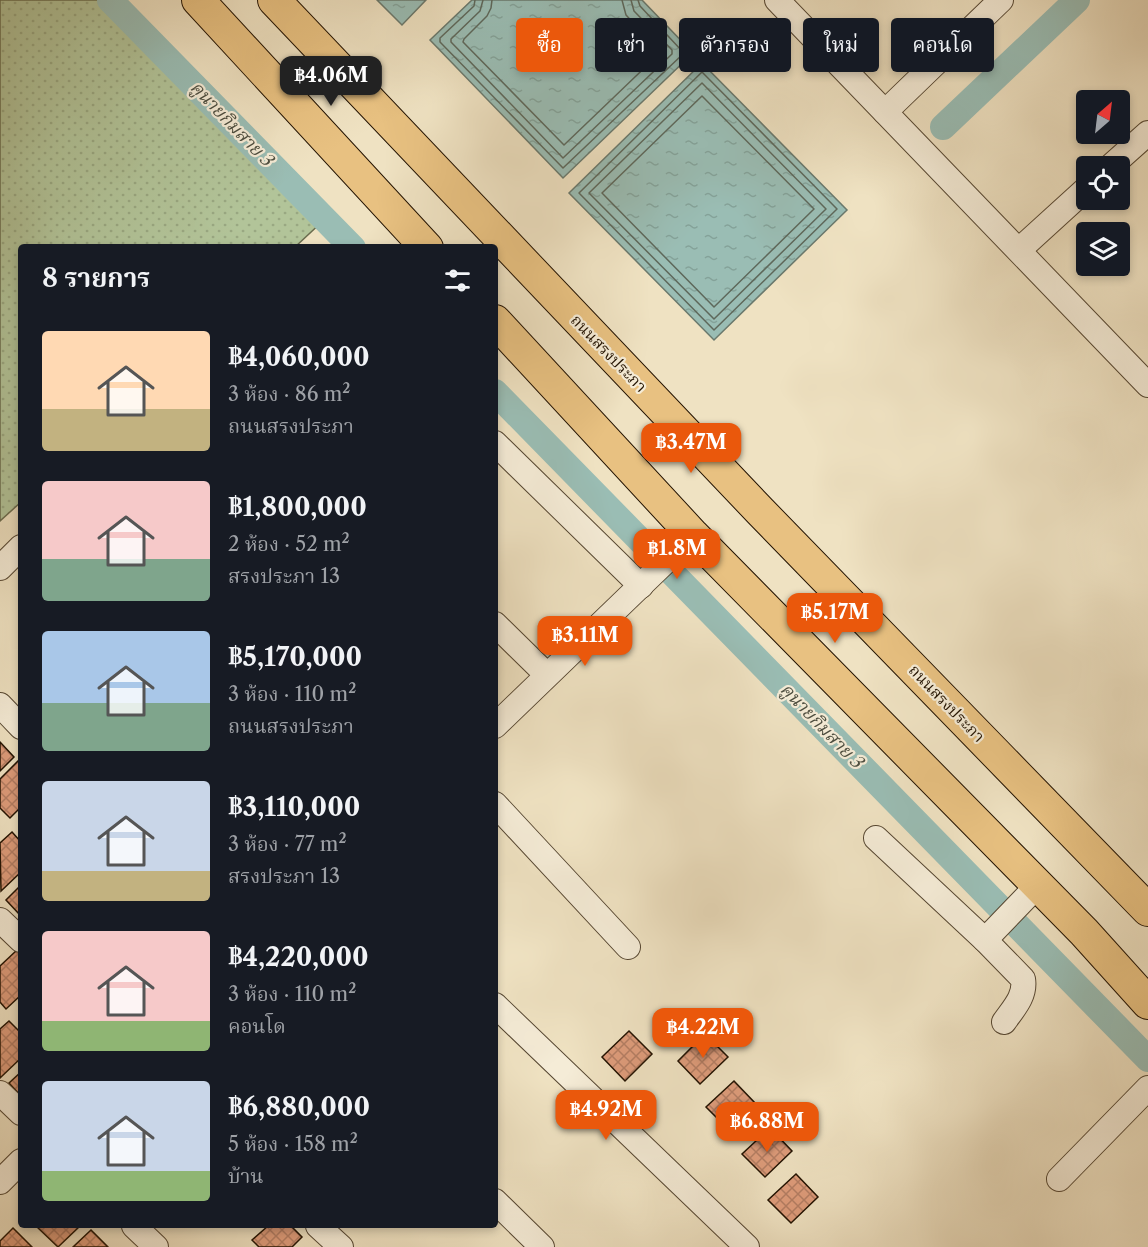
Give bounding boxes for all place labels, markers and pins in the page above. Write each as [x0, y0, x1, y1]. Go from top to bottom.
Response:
pin: ฿4.06M [282, 56, 380, 107]
pin: ฿3.47M [642, 423, 740, 474]
pin: ฿1.8M [635, 529, 719, 580]
pin: ฿5.17M [786, 593, 884, 644]
pin: ฿3.11M [536, 616, 634, 667]
pin: ฿4.22M [654, 1008, 752, 1059]
pin: ฿4.92M [557, 1090, 655, 1141]
pin: ฿6.88M [718, 1102, 816, 1153]

